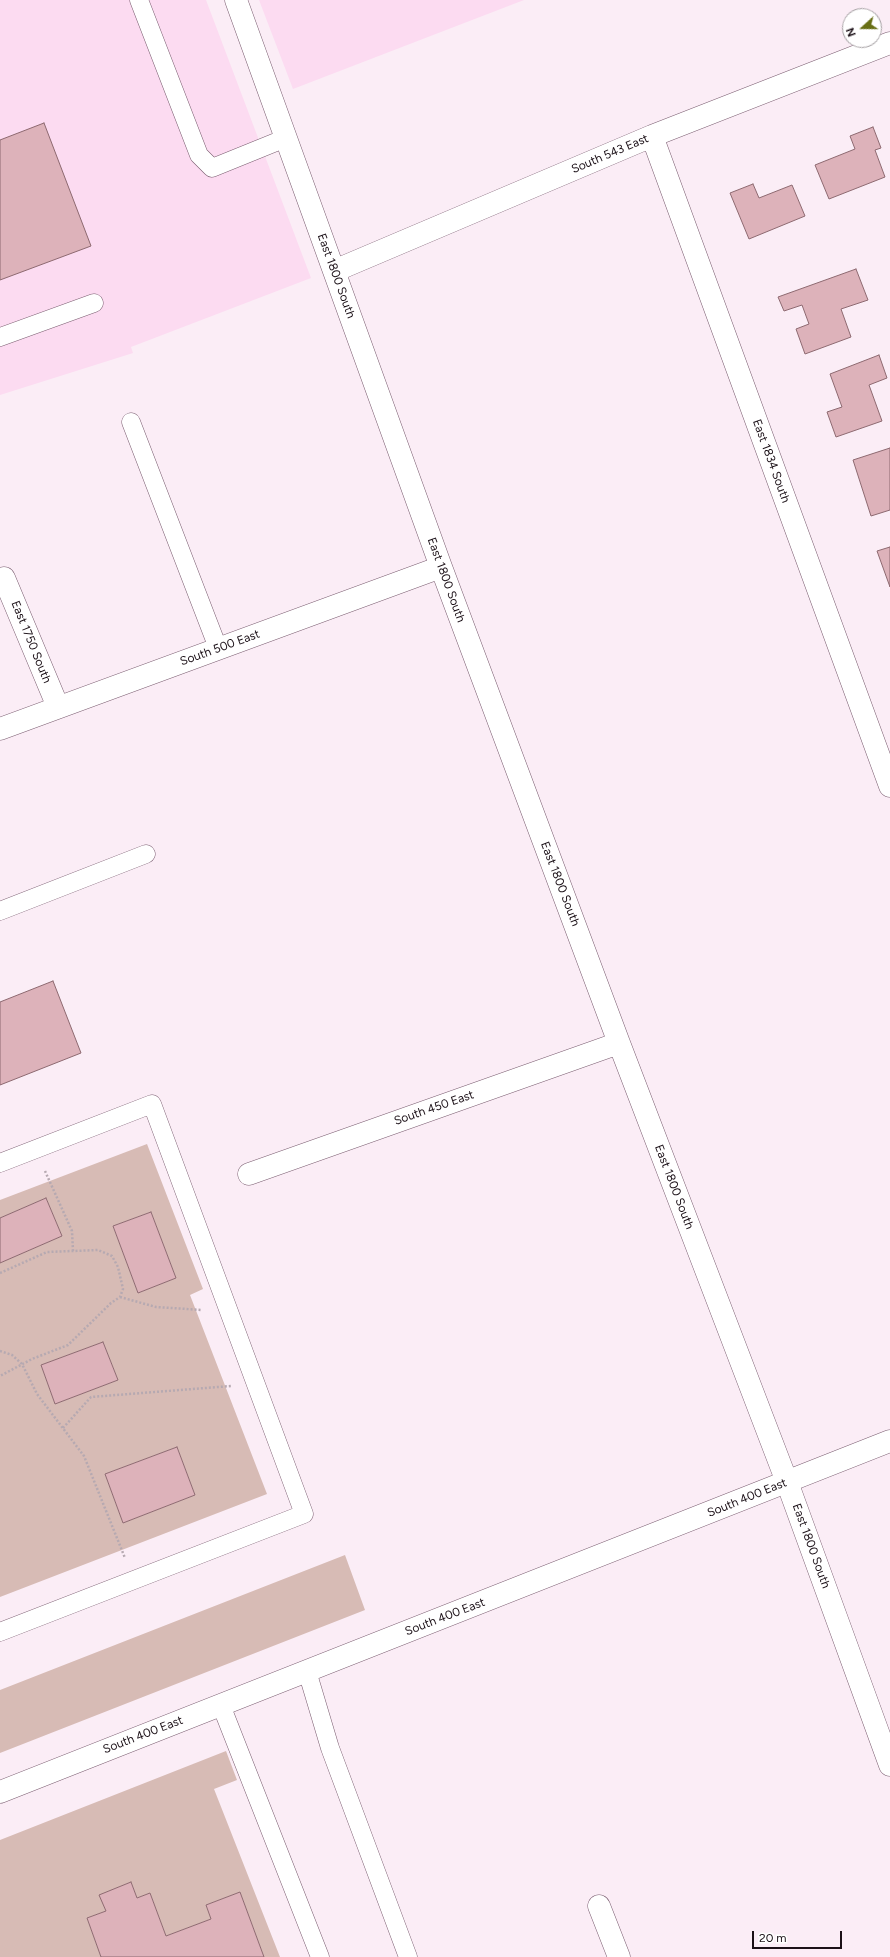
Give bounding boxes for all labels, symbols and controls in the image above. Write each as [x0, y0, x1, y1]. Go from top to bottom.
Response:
north arrow [842, 8, 882, 48]
text: N [844, 26, 859, 38]
street label: South 543 East [569, 131, 651, 177]
street label: East 1800 South [314, 232, 358, 320]
street label: East 1834 South [749, 417, 793, 505]
street label: East 1800 South [424, 536, 468, 624]
street label: East 1750 South [8, 599, 54, 685]
street label: South 500 East [178, 627, 262, 669]
street label: East 1800 South [537, 840, 583, 928]
street label: South 450 East [392, 1088, 476, 1128]
street label: East 1800 South [651, 1143, 697, 1231]
street label: South 400 East [705, 1476, 789, 1520]
street label: East 1800 South [789, 1502, 833, 1590]
street label: South 400 East [403, 1595, 487, 1639]
street label: South 400 East [101, 1713, 185, 1757]
scale bar [754, 1923, 844, 1949]
text: 20 m [759, 1931, 787, 1945]

